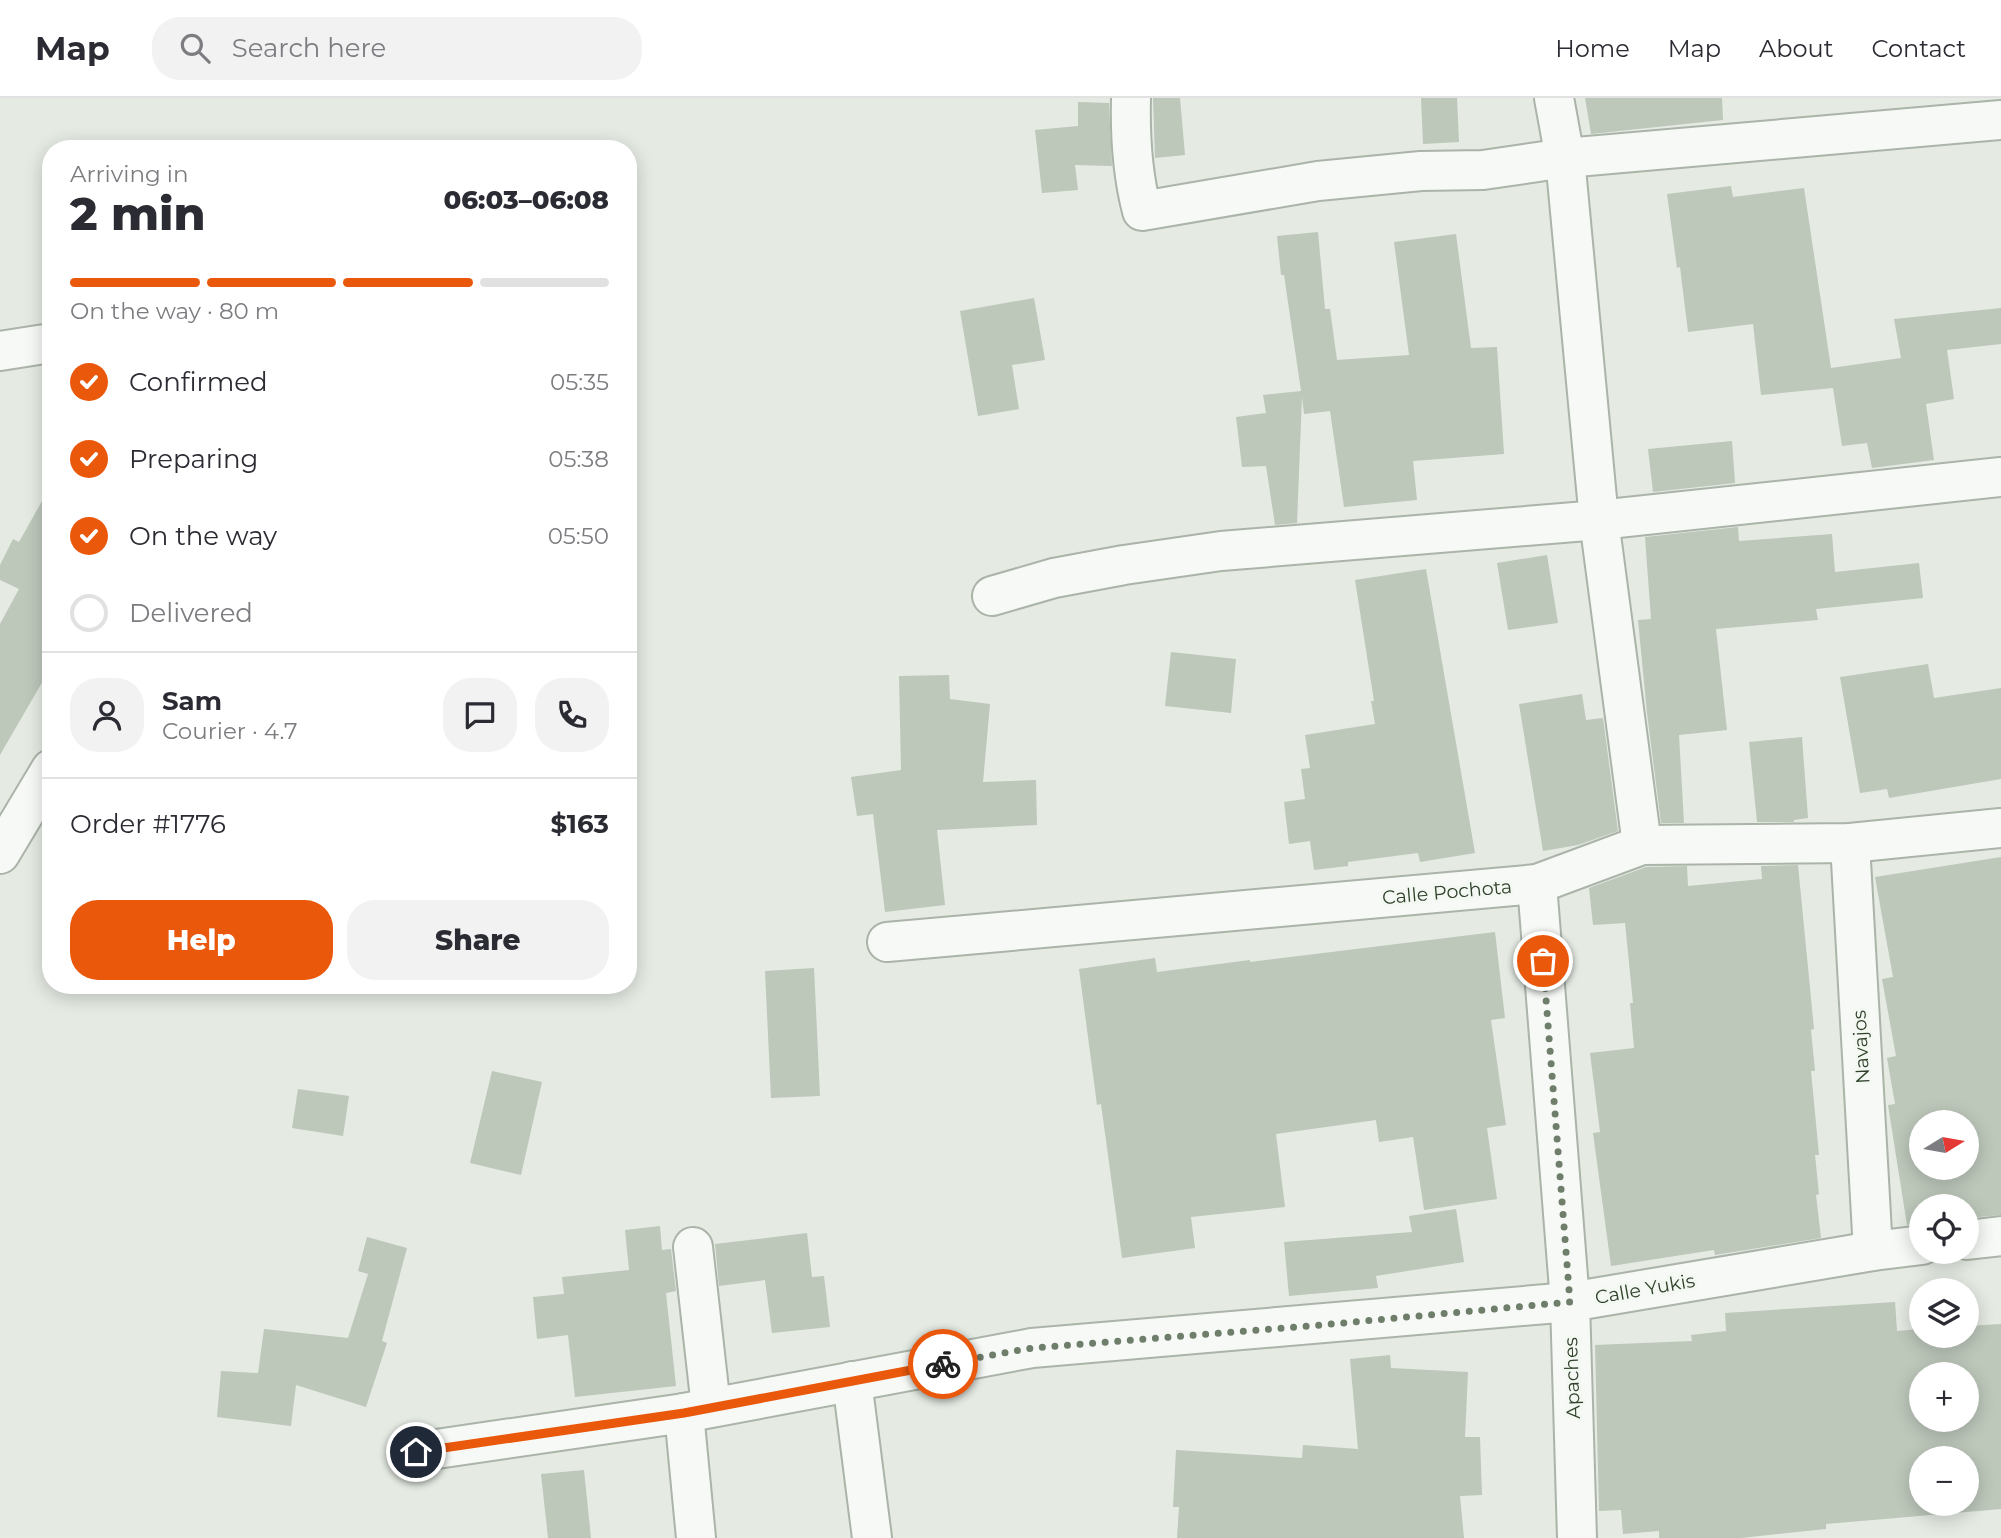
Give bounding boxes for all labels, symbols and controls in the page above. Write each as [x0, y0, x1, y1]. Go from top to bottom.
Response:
search box [152, 17, 642, 80]
text: Map [35, 28, 110, 68]
icon: search [176, 29, 214, 67]
text: Search here [232, 32, 386, 64]
text: Home [1555, 34, 1630, 63]
text: Map [1668, 34, 1721, 63]
text: About [1759, 34, 1833, 63]
text: Contact [1871, 34, 1966, 63]
text: Arriving in [70, 160, 189, 188]
text: 06:03–06:08 [443, 184, 609, 216]
text: 2 min [70, 185, 205, 242]
text: On the way · 80 m [70, 297, 279, 325]
icon: check [70, 363, 108, 401]
text: Confirmed [129, 366, 268, 398]
text: 05:35 [550, 368, 609, 396]
icon: check [70, 440, 108, 478]
text: Preparing [129, 443, 258, 475]
text: 05:38 [548, 445, 609, 473]
icon: check [70, 517, 108, 555]
text: On the way [129, 520, 277, 552]
text: 05:50 [548, 522, 609, 550]
text: Delivered [129, 597, 253, 629]
button: person [70, 678, 144, 752]
button: chat [443, 678, 517, 752]
button: phone [535, 678, 609, 752]
text: Sam [162, 685, 222, 717]
text: Courier · 4.7 [162, 717, 298, 745]
text: Order #1776 [70, 808, 226, 840]
text: $163 [551, 808, 609, 840]
street label: Calle Pochota [1381, 875, 1513, 909]
button: Help [70, 900, 333, 980]
button: Share [347, 900, 609, 980]
pin [1513, 931, 1573, 991]
icon: bag [1524, 942, 1562, 980]
street label: Navajos [1848, 1009, 1874, 1085]
north arrow [1909, 1110, 1979, 1180]
map controls [1909, 1110, 1979, 1516]
button: locate [1909, 1194, 1979, 1264]
street label: Calle Yukis [1593, 1269, 1697, 1309]
button: layers [1909, 1278, 1979, 1348]
courier [908, 1329, 978, 1399]
street label: Apaches [1559, 1337, 1585, 1419]
icon: bike [924, 1345, 962, 1383]
button: + [1909, 1362, 1979, 1432]
pin [386, 1422, 446, 1482]
icon: home [397, 1433, 435, 1471]
button: − [1909, 1446, 1979, 1516]

